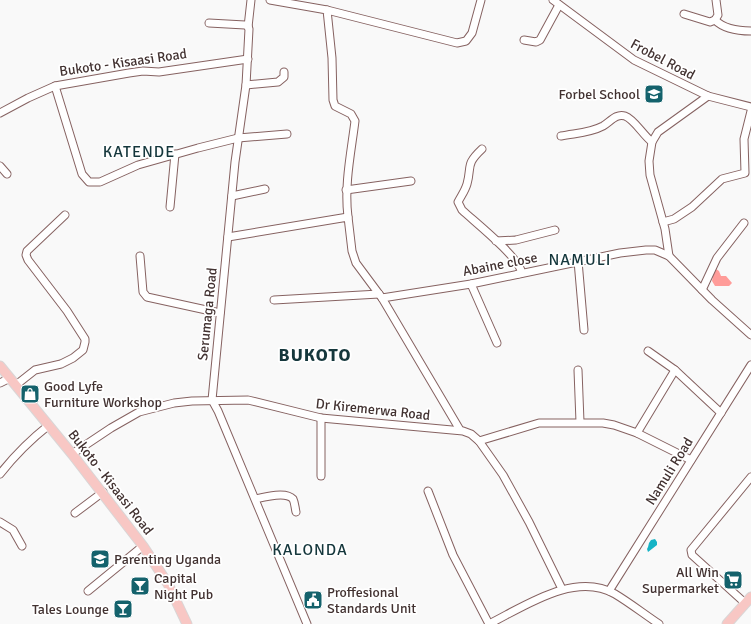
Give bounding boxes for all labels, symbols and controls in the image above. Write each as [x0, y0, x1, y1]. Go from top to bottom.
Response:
street label: Frobel Road [628, 35, 698, 84]
street label: Bukoto - Kisaasi Road [58, 45, 188, 80]
school or university icon: Forbel School [643, 83, 665, 105]
place label: Forbel School [558, 86, 640, 103]
district label: KATENDE [103, 142, 175, 162]
street label: Abaine close [461, 249, 539, 280]
district label: NAMULI [548, 250, 612, 270]
street label: Serumaga Road [194, 267, 221, 361]
district label: BUKOTO [279, 344, 351, 366]
place label: Good Lyfe Furniture Workshop [44, 378, 162, 411]
shop icon: Good Lyfe Furniture Workshop [19, 383, 41, 405]
street label: Dr Kiremerwa Road [315, 395, 431, 424]
street label: Bukoto - Kisaasi Road [64, 426, 157, 538]
street label: Namuli Road [642, 434, 697, 508]
district label: KALONDA [272, 540, 348, 560]
school or university icon: Parenting Uganda [89, 548, 111, 570]
place label: Parenting Uganda [114, 551, 221, 568]
place label: All Win Supermarket [642, 564, 719, 597]
supermarket icon: All Win Supermarket [722, 569, 744, 591]
place label: Capital Night Pub [154, 570, 213, 603]
bar icon: Capital Night Pub [129, 575, 151, 597]
place label: Proffesional Standards Unit [327, 584, 416, 617]
public building icon: Proffesional Standards Unit [302, 589, 324, 611]
bar icon: Tales Lounge [112, 598, 134, 620]
place label: Tales Lounge [32, 601, 109, 618]

